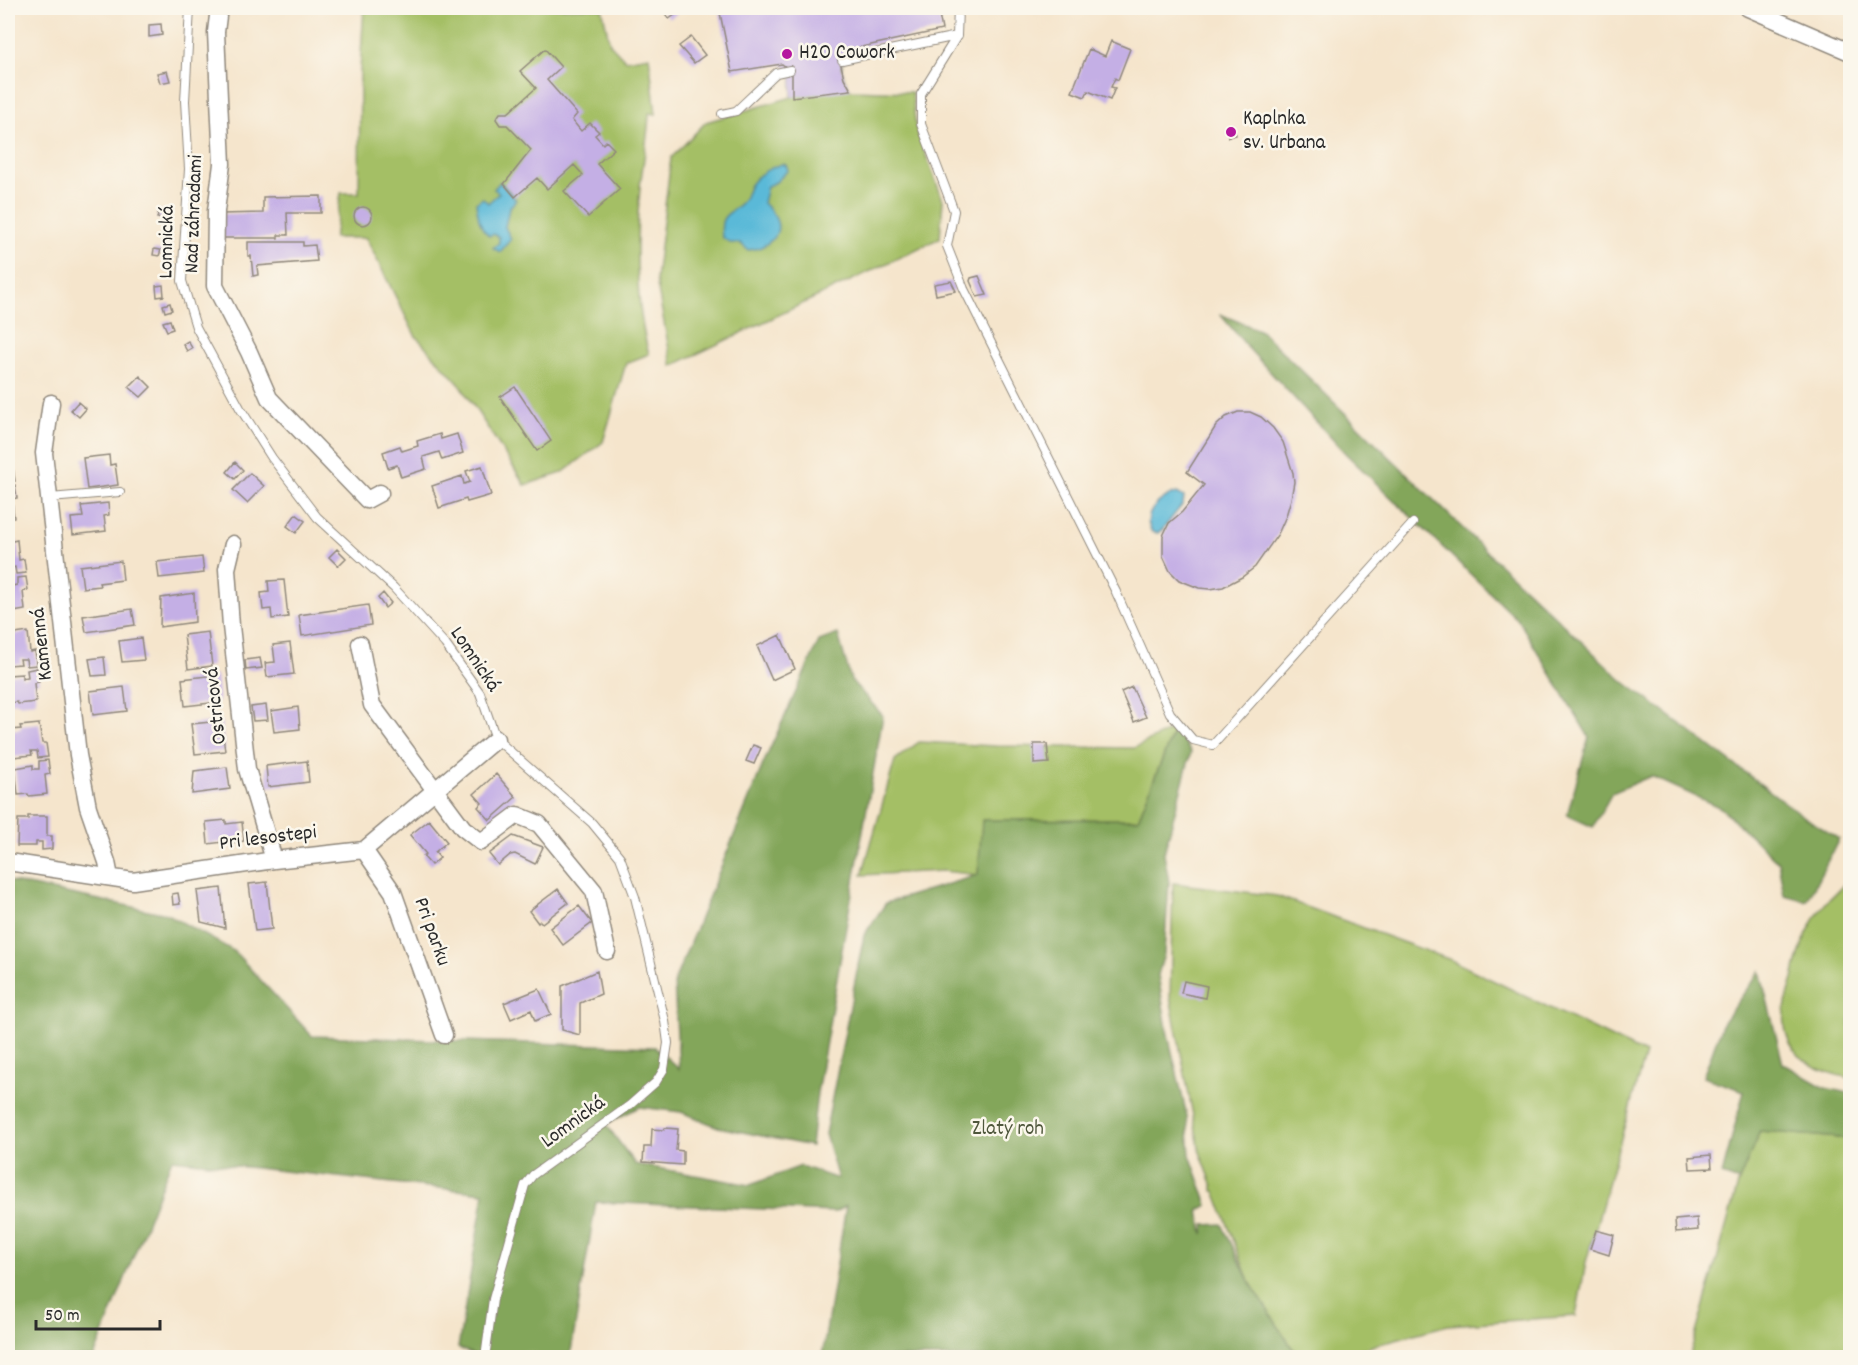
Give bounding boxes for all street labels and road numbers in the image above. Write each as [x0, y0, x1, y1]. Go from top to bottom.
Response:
street label: Nad záhradami [178, 154, 212, 274]
street label: Lomnická [152, 205, 184, 279]
street label: Kamenná [24, 606, 62, 682]
street label: Lomnická [441, 621, 507, 699]
street label: Ostricová [198, 665, 236, 746]
street label: Pri lesostepi [218, 818, 318, 860]
street label: Pri parku [405, 894, 457, 970]
street label: Lomnická [535, 1089, 613, 1157]

